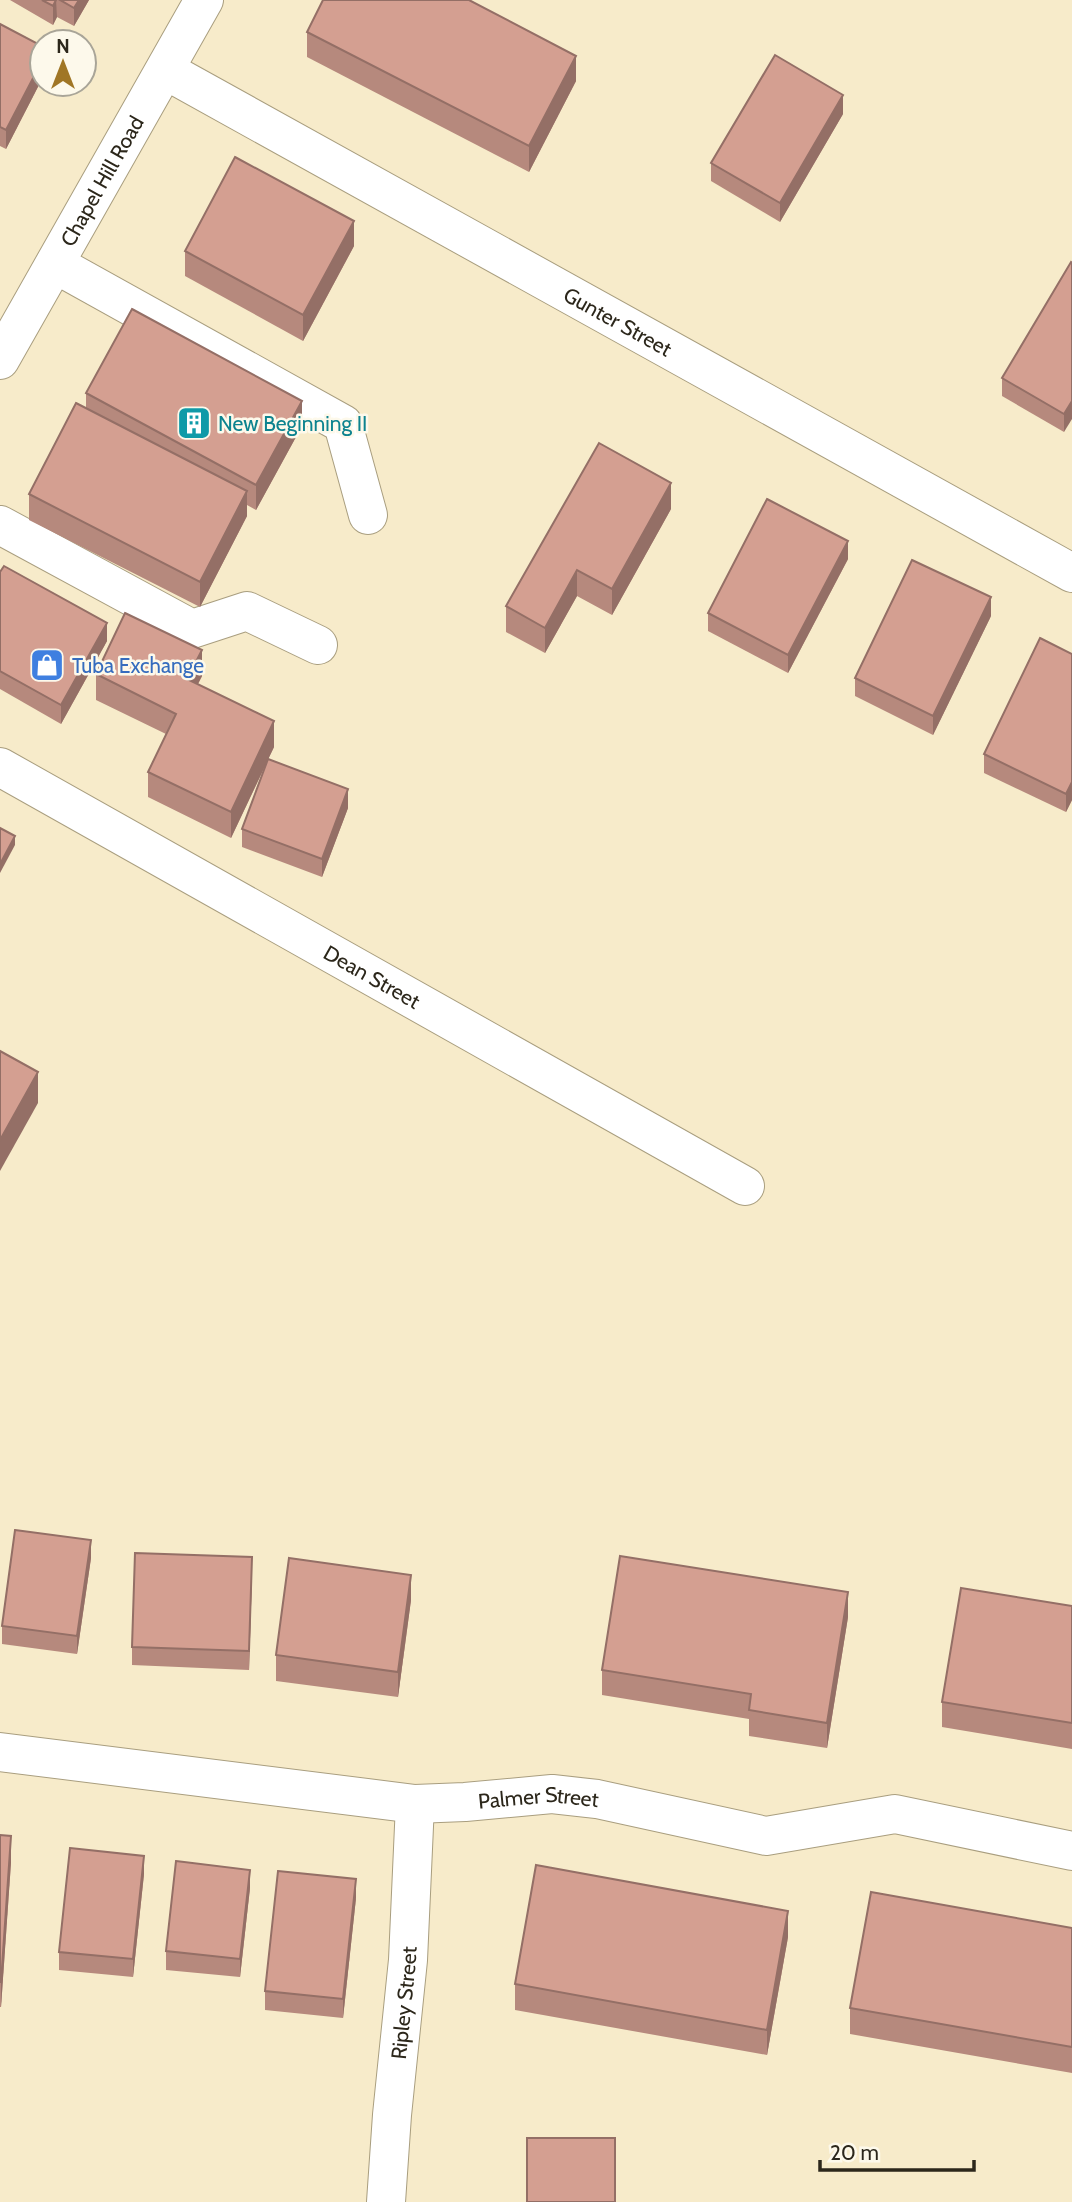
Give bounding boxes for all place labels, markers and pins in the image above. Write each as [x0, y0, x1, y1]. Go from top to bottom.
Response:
building icon: New Beginning II [175, 404, 213, 442]
place label: New Beginning II [218, 411, 367, 436]
shop icon: Tuba Exchange [28, 646, 66, 684]
place label: Tuba Exchange [72, 653, 204, 678]

